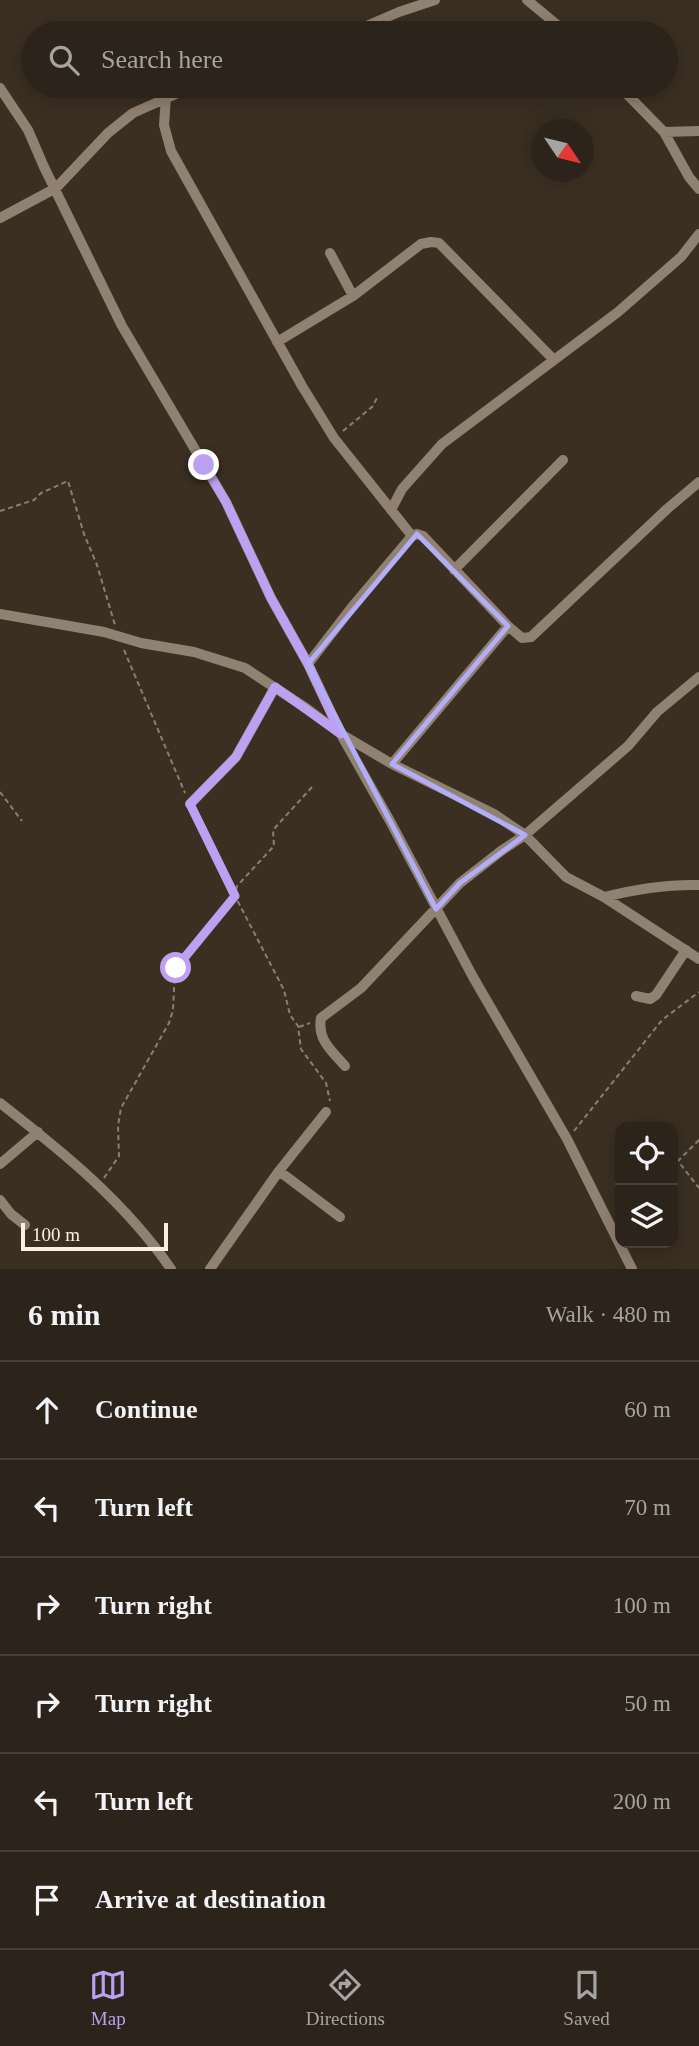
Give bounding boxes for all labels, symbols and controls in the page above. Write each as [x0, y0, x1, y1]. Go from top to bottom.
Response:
search box [21, 21, 678, 98]
icon: search [45, 41, 83, 79]
text: Search here [101, 45, 223, 74]
north arrow [531, 119, 594, 182]
route end [188, 449, 219, 480]
route start [160, 952, 191, 983]
map controls [615, 1122, 678, 1248]
button: locate [615, 1122, 678, 1185]
button: layers [615, 1185, 678, 1248]
scale bar [21, 1220, 168, 1252]
text: 100 m [32, 1224, 80, 1245]
text: 6 min [28, 1298, 101, 1331]
text: Walk · 480 m [546, 1302, 671, 1327]
icon: ahead [28, 1391, 66, 1429]
text: Continue [95, 1395, 198, 1424]
text: 60 m [624, 1397, 671, 1422]
icon: left [28, 1489, 66, 1527]
text: Turn left [95, 1493, 193, 1522]
text: 70 m [624, 1495, 671, 1520]
icon: right [28, 1587, 66, 1625]
text: Turn right [95, 1591, 212, 1620]
text: 100 m [613, 1593, 671, 1618]
icon: right [28, 1685, 66, 1723]
text: Turn right [95, 1689, 212, 1718]
text: 50 m [624, 1691, 671, 1716]
icon: left [28, 1783, 66, 1821]
text: Turn left [95, 1787, 193, 1816]
text: 200 m [613, 1789, 671, 1814]
icon: arrive [28, 1881, 66, 1919]
text: Arrive at destination [95, 1885, 326, 1914]
tab: Map [89, 1966, 127, 2030]
tab: Directions [306, 1966, 385, 2030]
tab: Saved [563, 1966, 610, 2030]

